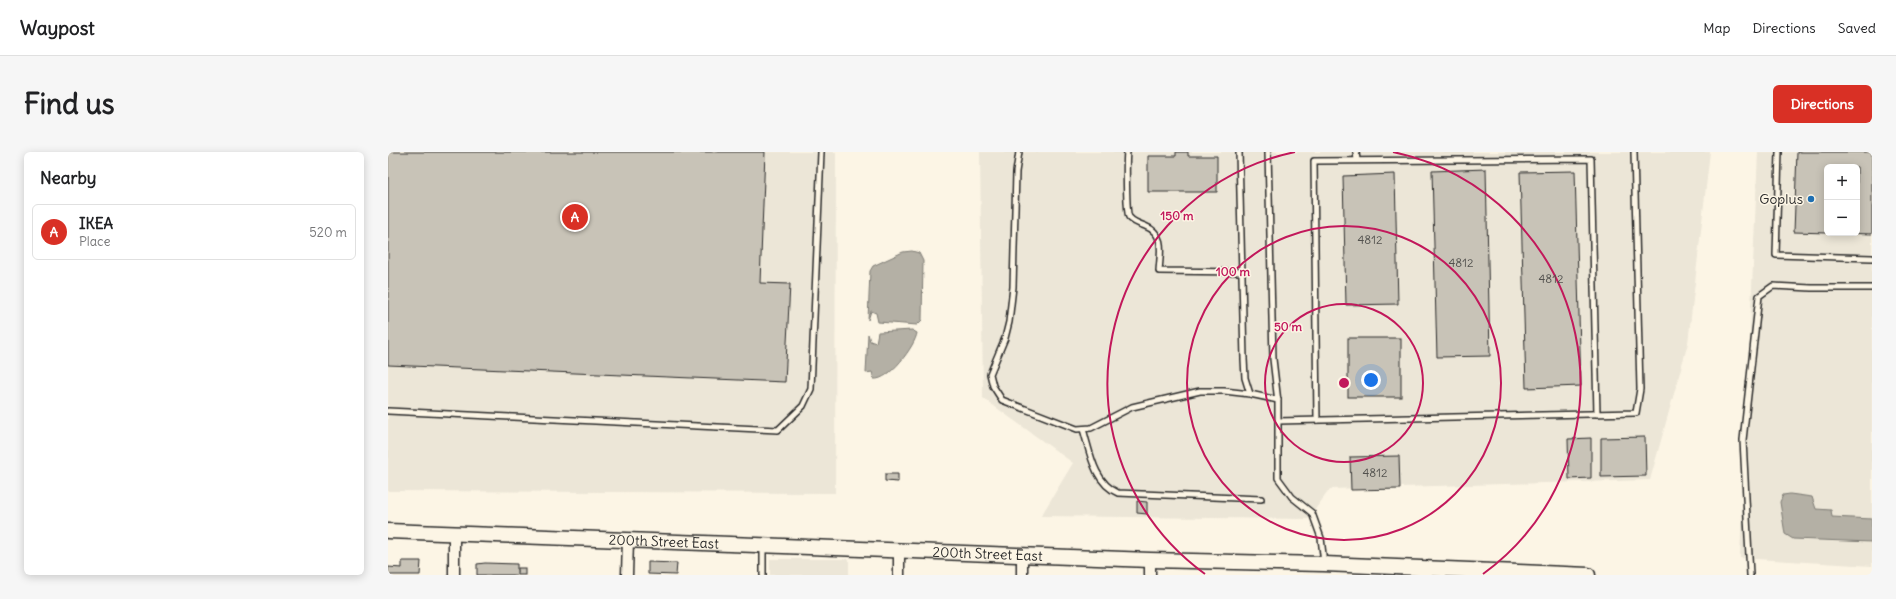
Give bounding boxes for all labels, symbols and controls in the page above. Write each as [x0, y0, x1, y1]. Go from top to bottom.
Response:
text: Waypost [20, 16, 95, 40]
text: Map [1703, 19, 1730, 37]
text: Directions [1752, 19, 1816, 37]
text: Saved [1838, 19, 1876, 37]
button: Directions [1773, 85, 1872, 123]
text: Find us [24, 86, 115, 122]
map controls [1824, 164, 1860, 236]
button: + [1824, 164, 1860, 200]
text: Nearby [40, 167, 96, 189]
place label: Goplus [1759, 190, 1803, 208]
marker: Goplus [1806, 194, 1816, 204]
button: − [1824, 200, 1860, 236]
pin: A [562, 202, 588, 232]
text: 150 m [1161, 208, 1194, 223]
text: IKEA [79, 214, 113, 233]
text: A [50, 224, 58, 241]
text: 520 m [309, 224, 347, 241]
house number: 4812 [1357, 232, 1383, 247]
text: Place [79, 233, 110, 250]
house number: 4812 [1448, 255, 1474, 270]
text: 100 m [1216, 264, 1250, 279]
house number: 4812 [1538, 271, 1564, 286]
text: 50 m [1274, 319, 1303, 334]
your location [1361, 370, 1381, 390]
centre of rings [1337, 376, 1351, 390]
house number: 4812 [1362, 465, 1388, 480]
street label: 200th Street East [608, 530, 719, 553]
street label: 200th Street East [932, 543, 1043, 565]

